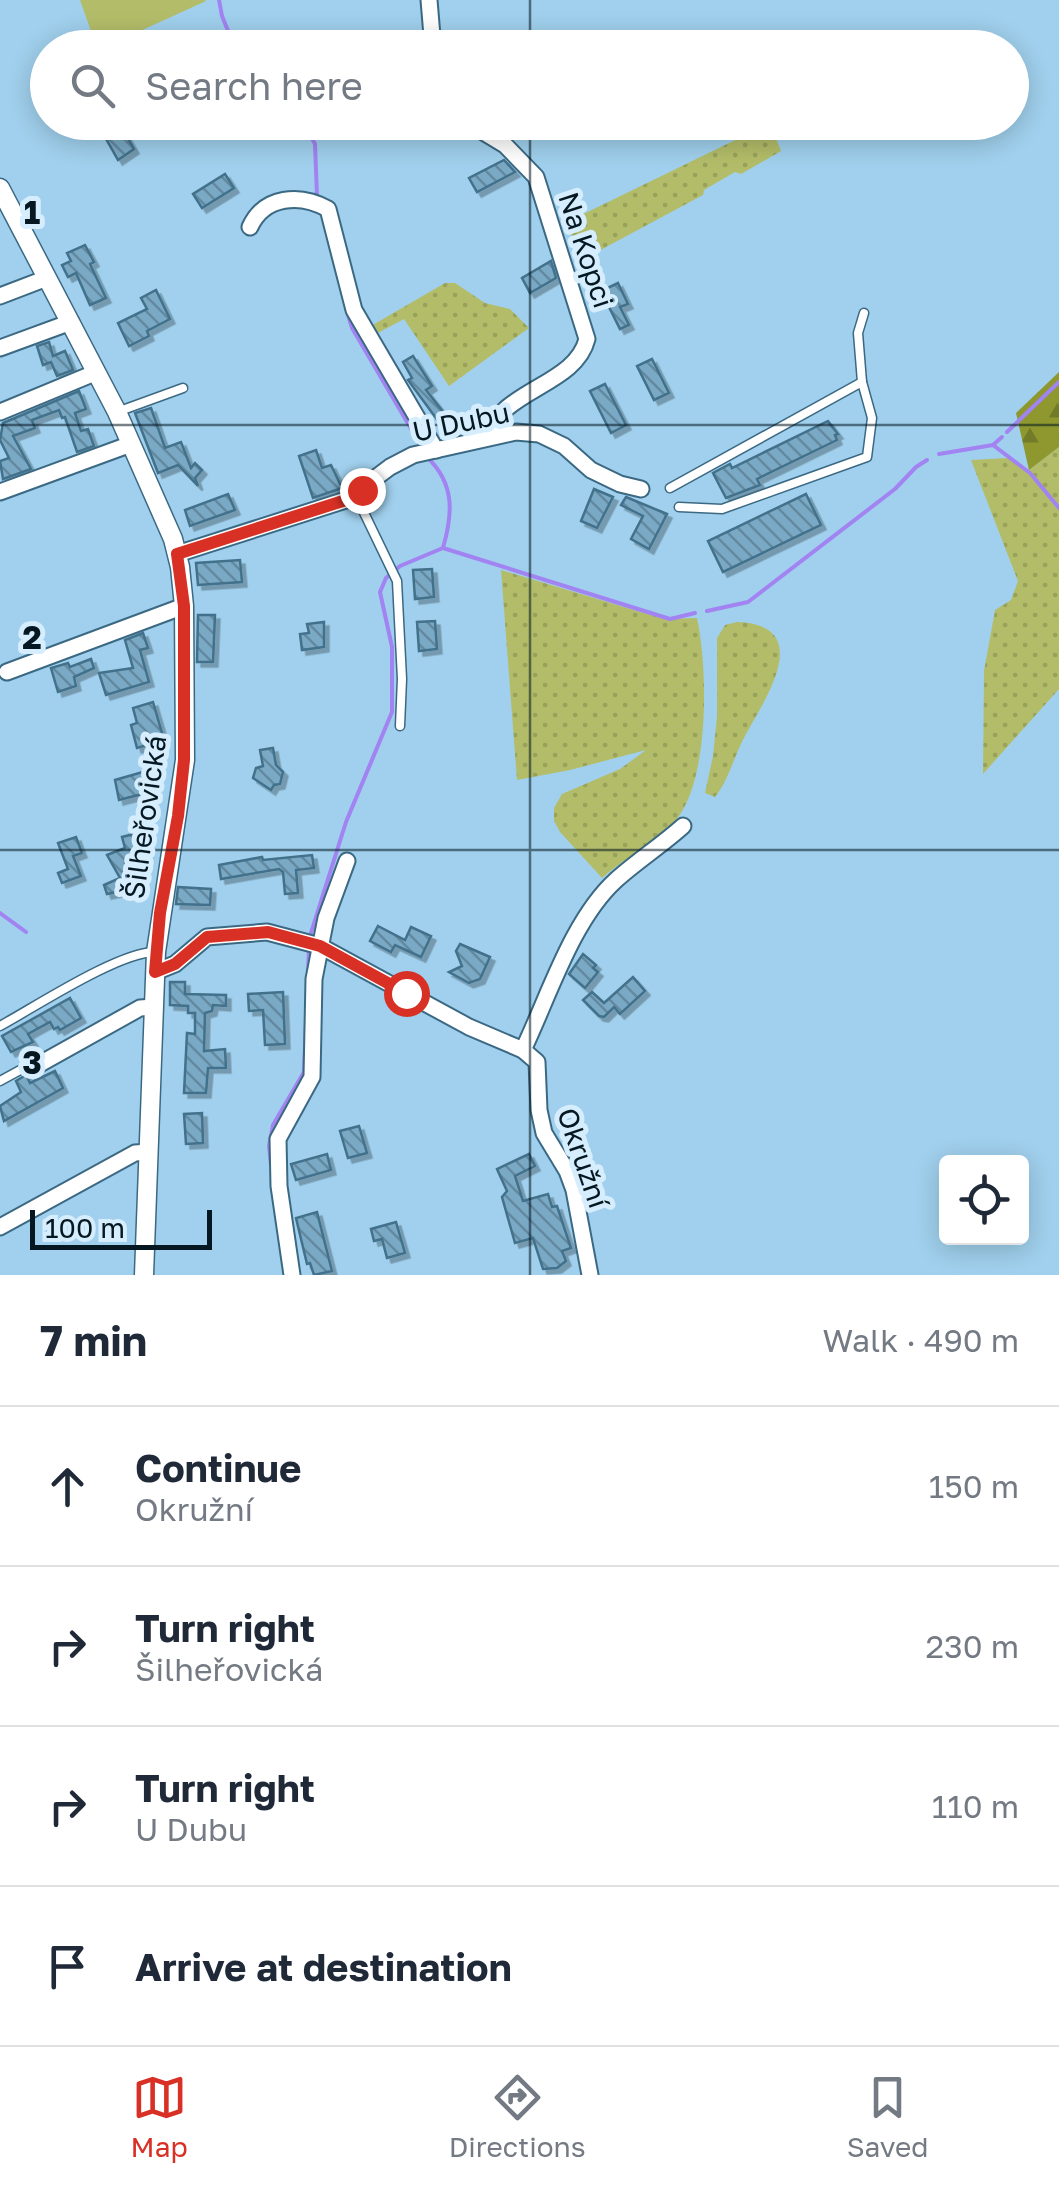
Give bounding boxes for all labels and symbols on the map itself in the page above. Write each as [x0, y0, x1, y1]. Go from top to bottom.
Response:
street label: Na Kopci [552, 188, 621, 312]
text: 1 [24, 193, 40, 231]
street label: U Dubu [409, 395, 512, 448]
route end [340, 468, 386, 514]
text: 2 [22, 618, 42, 656]
street label: Šilheřovická [117, 733, 172, 901]
route start [384, 971, 430, 1017]
text: 3 [22, 1043, 42, 1081]
street label: Okružní [551, 1104, 616, 1214]
scale bar [30, 1205, 212, 1250]

